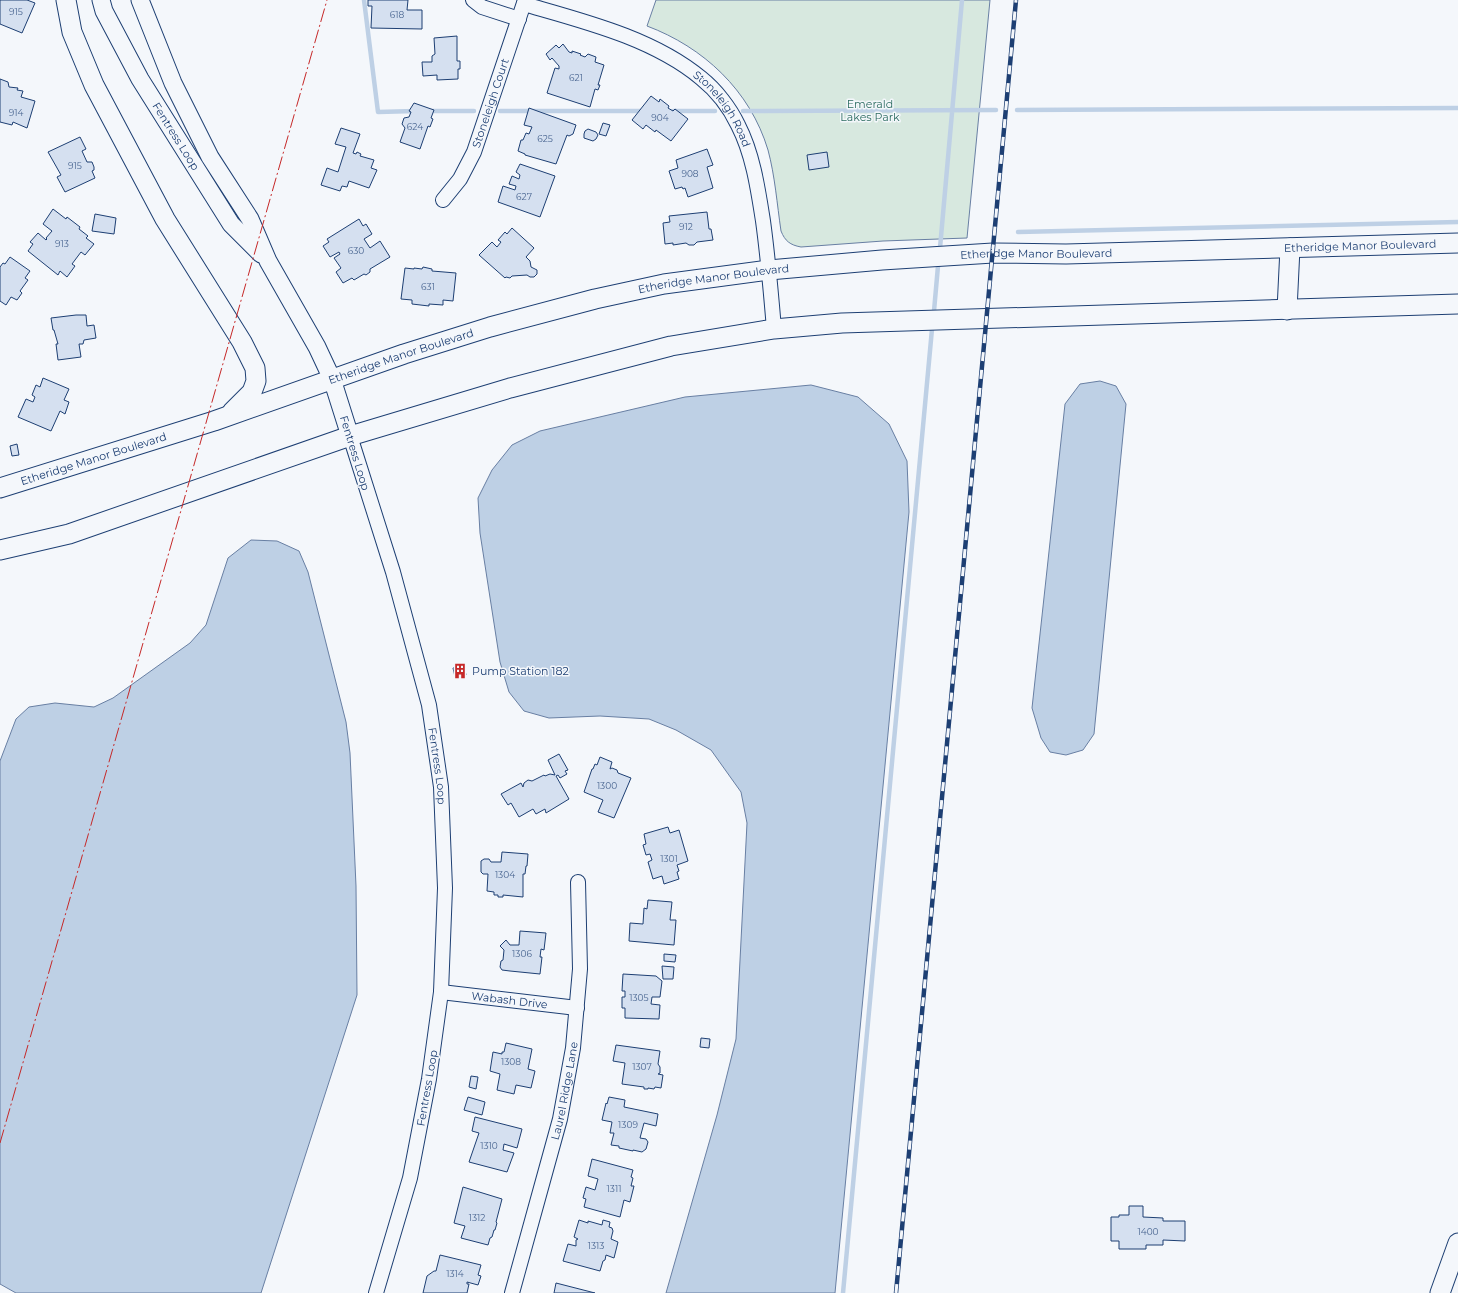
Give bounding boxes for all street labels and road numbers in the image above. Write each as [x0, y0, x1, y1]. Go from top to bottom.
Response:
street label: Stoneleigh Court [469, 56, 512, 150]
street label: Stoneleigh Road [691, 68, 754, 149]
street label: Fentress Loop [149, 100, 203, 173]
street label: Etheridge Manor Boulevard [1284, 237, 1437, 255]
street label: Etheridge Manor Boulevard [960, 246, 1113, 262]
street label: Etheridge Manor Boulevard [637, 261, 790, 296]
street label: Etheridge Manor Boulevard [326, 326, 475, 387]
street label: Fentress Loop [337, 414, 373, 492]
street label: Etheridge Manor Boulevard [19, 429, 168, 488]
street label: Fentress Loop [425, 727, 449, 805]
street label: Wabash Drive [471, 989, 549, 1012]
street label: Laurel Ridge Lane [548, 1041, 581, 1141]
street label: Fentress Loop [413, 1049, 441, 1127]

